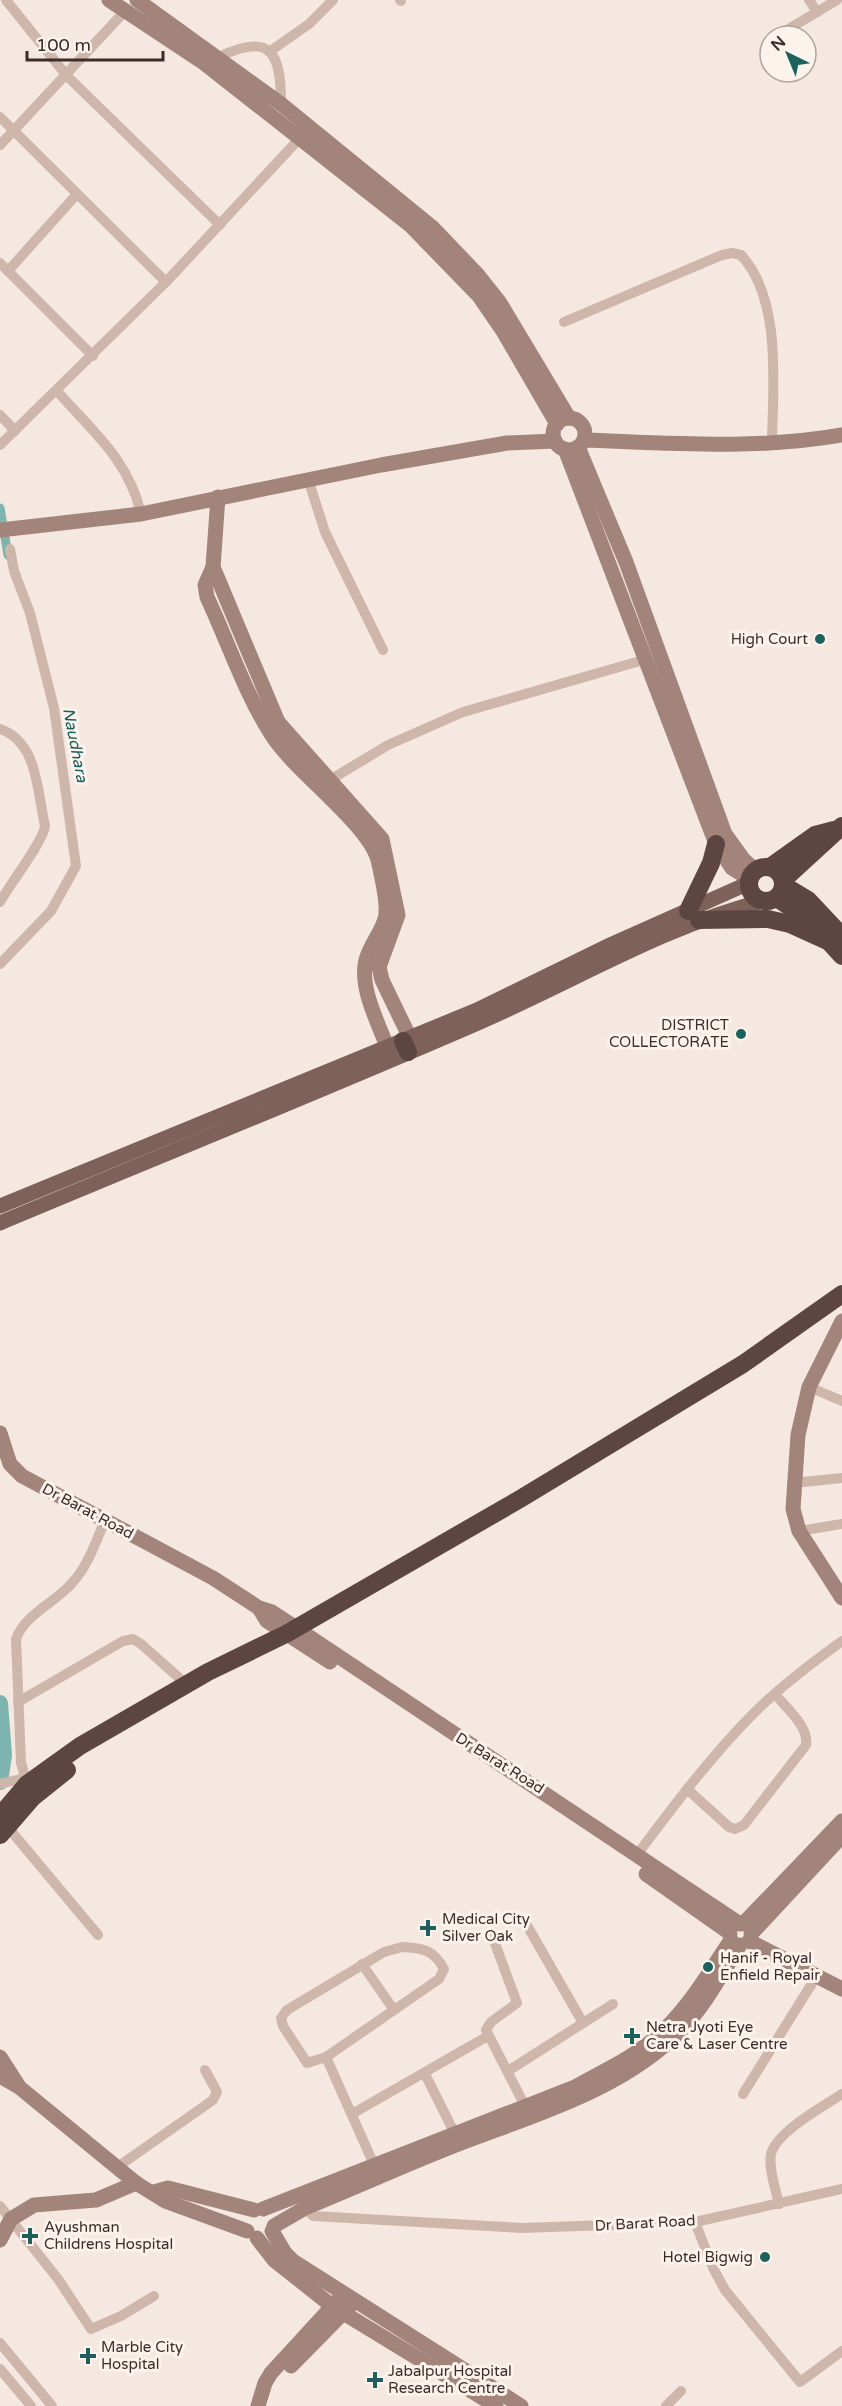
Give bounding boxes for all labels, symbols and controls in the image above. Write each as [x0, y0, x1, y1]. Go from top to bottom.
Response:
scale bar [27, 24, 164, 62]
north arrow [758, 24, 818, 84]
text: N [767, 32, 790, 55]
text: 100 m [36, 34, 91, 56]
place label: High Court [731, 630, 808, 648]
marker: High Court [813, 632, 827, 646]
water label: Naudhara [58, 706, 92, 785]
place label: DISTRICT COLLECTORATE [609, 1016, 729, 1051]
marker: DISTRICT COLLECTORATE [734, 1027, 748, 1041]
street label: Dr Barat Road [39, 1479, 137, 1543]
street label: Dr Barat Road [452, 1729, 548, 1797]
place label: Medical City Silver Oak [442, 1910, 530, 1945]
marker: Medical City Silver Oak [419, 1919, 437, 1937]
place label: Hanif - Royal Enfield Repair [720, 1949, 820, 1984]
marker: Hanif - Royal Enfield Repair [701, 1960, 715, 1974]
place label: Netra Jyoti Eye Care & Laser Centre [646, 2018, 787, 2053]
marker: Netra Jyoti Eye Care & Laser Centre [623, 2027, 641, 2045]
street label: Dr Barat Road [594, 2211, 696, 2235]
place label: Ayushman Childrens Hospital [44, 2218, 173, 2253]
marker: Ayushman Childrens Hospital [21, 2227, 39, 2245]
place label: Hotel Bigwig [663, 2248, 753, 2266]
marker: Hotel Bigwig [758, 2250, 772, 2264]
place label: Marble City Hospital [101, 2338, 183, 2373]
marker: Marble City Hospital [79, 2347, 97, 2365]
place label: Jabalpur Hospital Research Centre [388, 2362, 512, 2397]
marker: Jabalpur Hospital Research Centre [366, 2371, 384, 2389]

